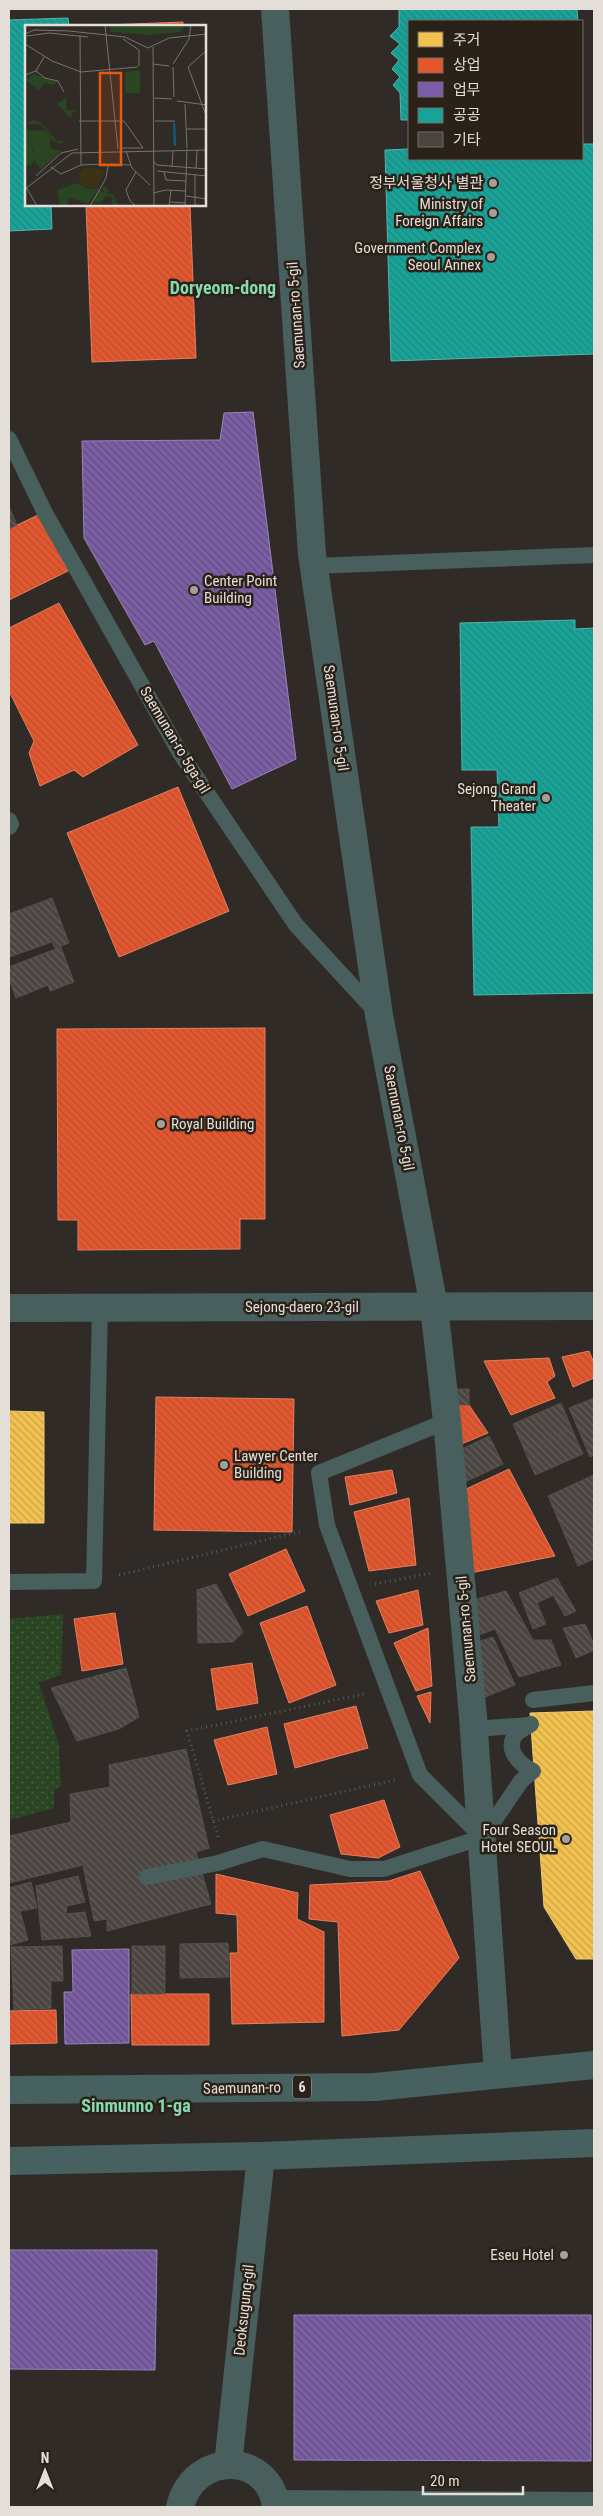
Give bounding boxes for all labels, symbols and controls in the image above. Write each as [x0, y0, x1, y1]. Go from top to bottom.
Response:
legend [408, 20, 583, 160]
inset map [25, 25, 206, 206]
text: 주거 [453, 31, 481, 49]
text: 상업 [453, 56, 481, 74]
text: 업무 [453, 81, 481, 99]
text: 공공 [453, 106, 481, 124]
text: 기타 [453, 131, 481, 149]
place label: 정부서울청사 별관 [369, 174, 483, 192]
marker: 정부서울청사 별관 [487, 177, 499, 189]
place label: Ministry of Foreign Affairs [395, 195, 483, 230]
marker: Ministry of Foreign Affairs [487, 207, 499, 219]
place label: Government Complex Seoul Annex [354, 239, 481, 274]
marker: Government Complex Seoul Annex [485, 251, 497, 263]
street label: Saemunan-ro 5-gil [283, 261, 309, 369]
district label: Doryeom-dong [170, 277, 276, 298]
place label: Center Point Building [204, 572, 277, 607]
marker: Center Point Building [188, 584, 200, 596]
street label: Saemunan-ro 5-gil [320, 664, 352, 772]
street label: Saemunan-ro 5ga-gil [136, 683, 214, 797]
place label: Sejong Grand Theater [457, 780, 536, 815]
marker: Sejong Grand Theater [540, 792, 552, 804]
street label: Saemunan-ro 5-gil [380, 1064, 418, 1172]
place label: Royal Building [171, 1115, 254, 1133]
marker: Royal Building [155, 1118, 167, 1130]
street label: Sejong-daero 23-gil [245, 1298, 359, 1316]
place label: Lawyer Center Building [234, 1447, 319, 1482]
marker: Lawyer Center Building [218, 1459, 230, 1471]
street label: Saemunan-ro 5-gil [452, 1575, 480, 1683]
place label: Four Season Hotel SEOUL [481, 1821, 556, 1856]
marker: Four Season Hotel SEOUL [560, 1833, 572, 1845]
road number: 6 [293, 2076, 311, 2098]
street label: Saemunan-ro [203, 2078, 281, 2098]
district label: Sinmunno 1-ga [81, 2095, 191, 2116]
place label: Eseu Hotel [490, 2246, 554, 2264]
marker: Eseu Hotel [558, 2249, 570, 2261]
street label: Deoksugung-gil [230, 2264, 258, 2356]
north arrow [20, 2446, 70, 2496]
text: N [41, 2450, 49, 2466]
scale bar [423, 2464, 523, 2496]
text: 20 m [430, 2472, 460, 2490]

